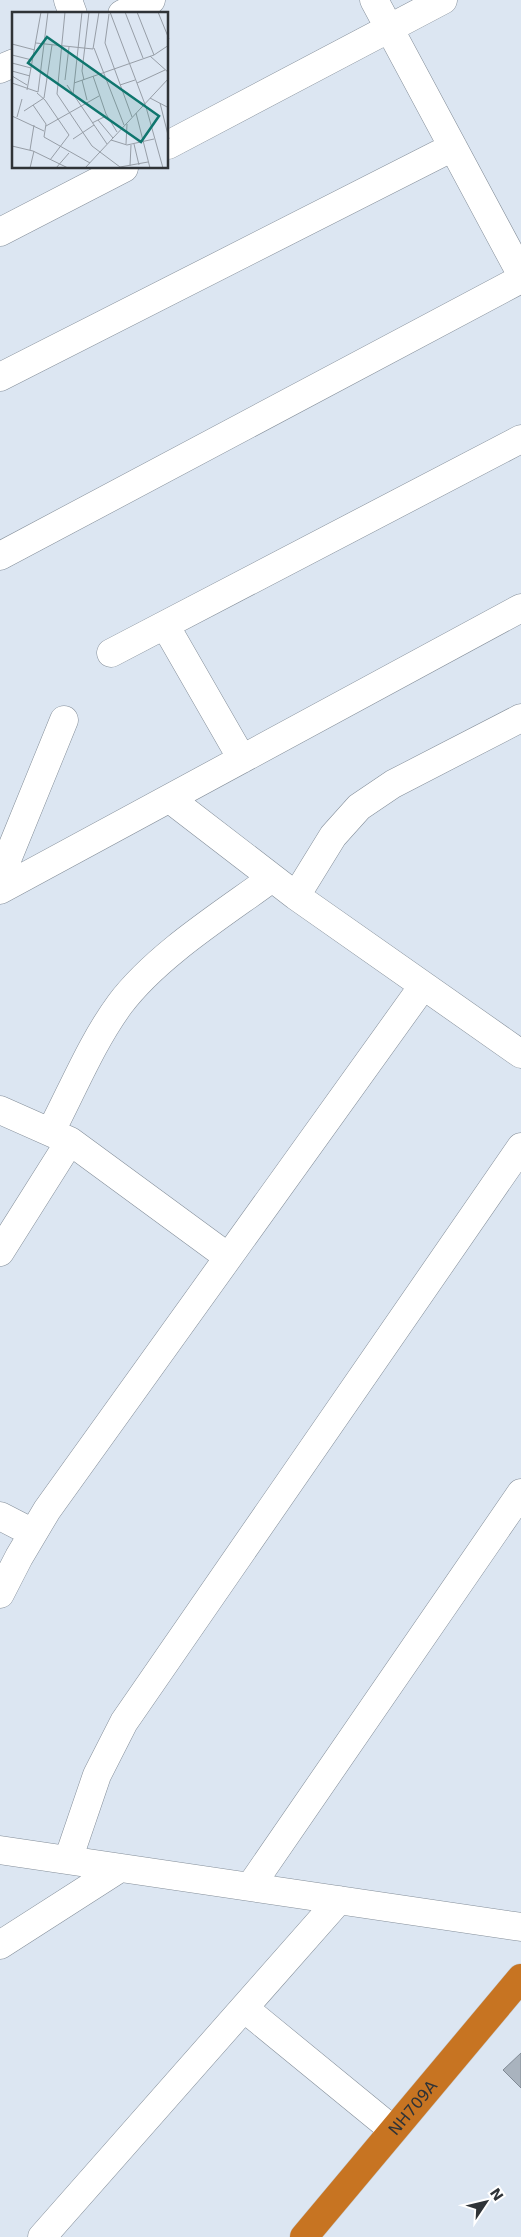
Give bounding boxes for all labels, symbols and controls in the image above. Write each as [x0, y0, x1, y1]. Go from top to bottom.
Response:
inset map [12, 12, 169, 169]
street label: NH709A [384, 2076, 441, 2139]
north arrow [461, 2177, 511, 2227]
text: N [487, 2185, 507, 2204]

